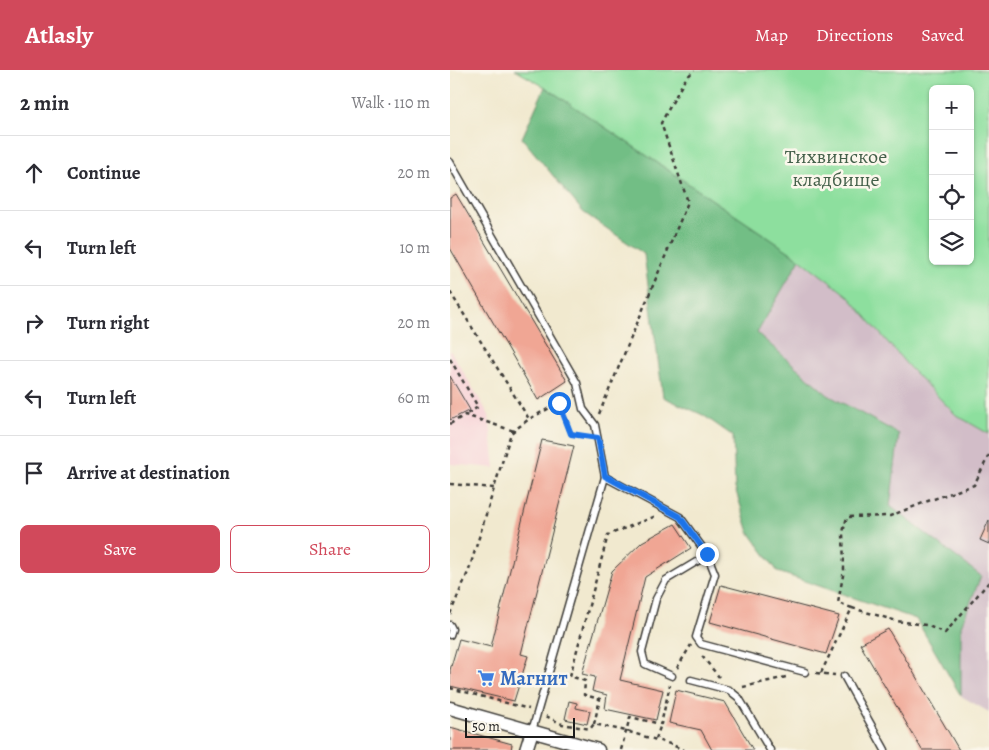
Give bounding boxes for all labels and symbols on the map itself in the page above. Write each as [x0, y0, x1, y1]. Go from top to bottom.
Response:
park label: Тихвинское кладбище [785, 143, 887, 193]
route start [548, 392, 571, 415]
route end [696, 543, 719, 566]
place label: Магнит [500, 665, 568, 692]
supermarket icon: Магнит [476, 668, 496, 688]
scale bar [465, 715, 575, 738]

